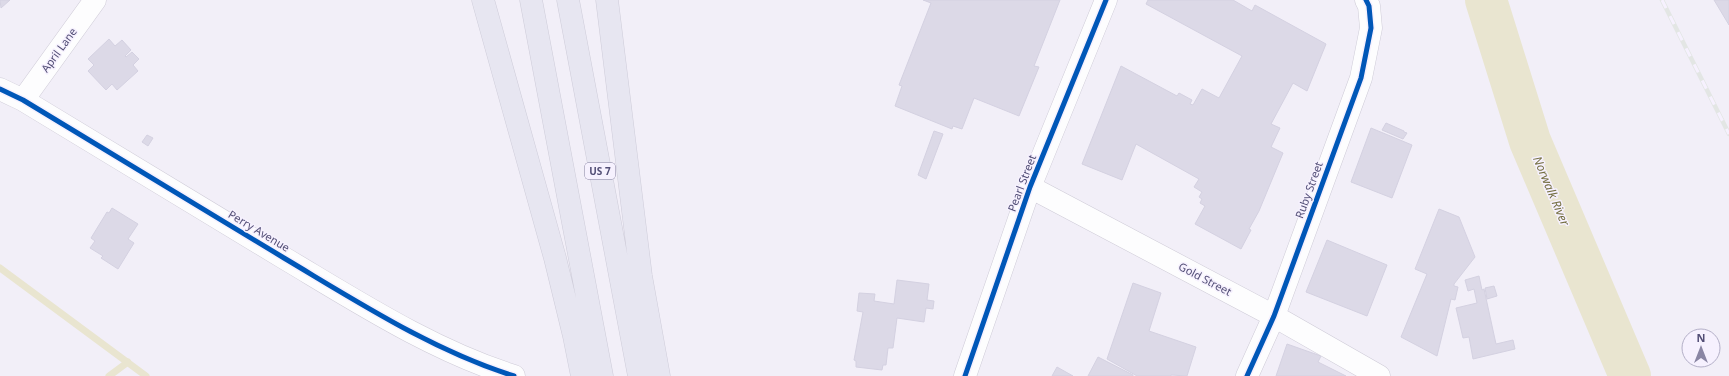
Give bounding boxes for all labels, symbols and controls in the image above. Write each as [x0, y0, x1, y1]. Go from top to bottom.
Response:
street label: April Lane [37, 24, 80, 75]
street label: Pearl Street [1004, 152, 1039, 214]
water label: Norwalk River [1529, 153, 1574, 229]
street label: Ruby Street [1291, 159, 1326, 220]
road number: US 7 [585, 163, 615, 179]
street label: Perry Avenue [226, 206, 293, 255]
street label: Gold Street [1176, 258, 1234, 299]
north arrow [1681, 328, 1721, 368]
text: N [1697, 330, 1705, 345]

